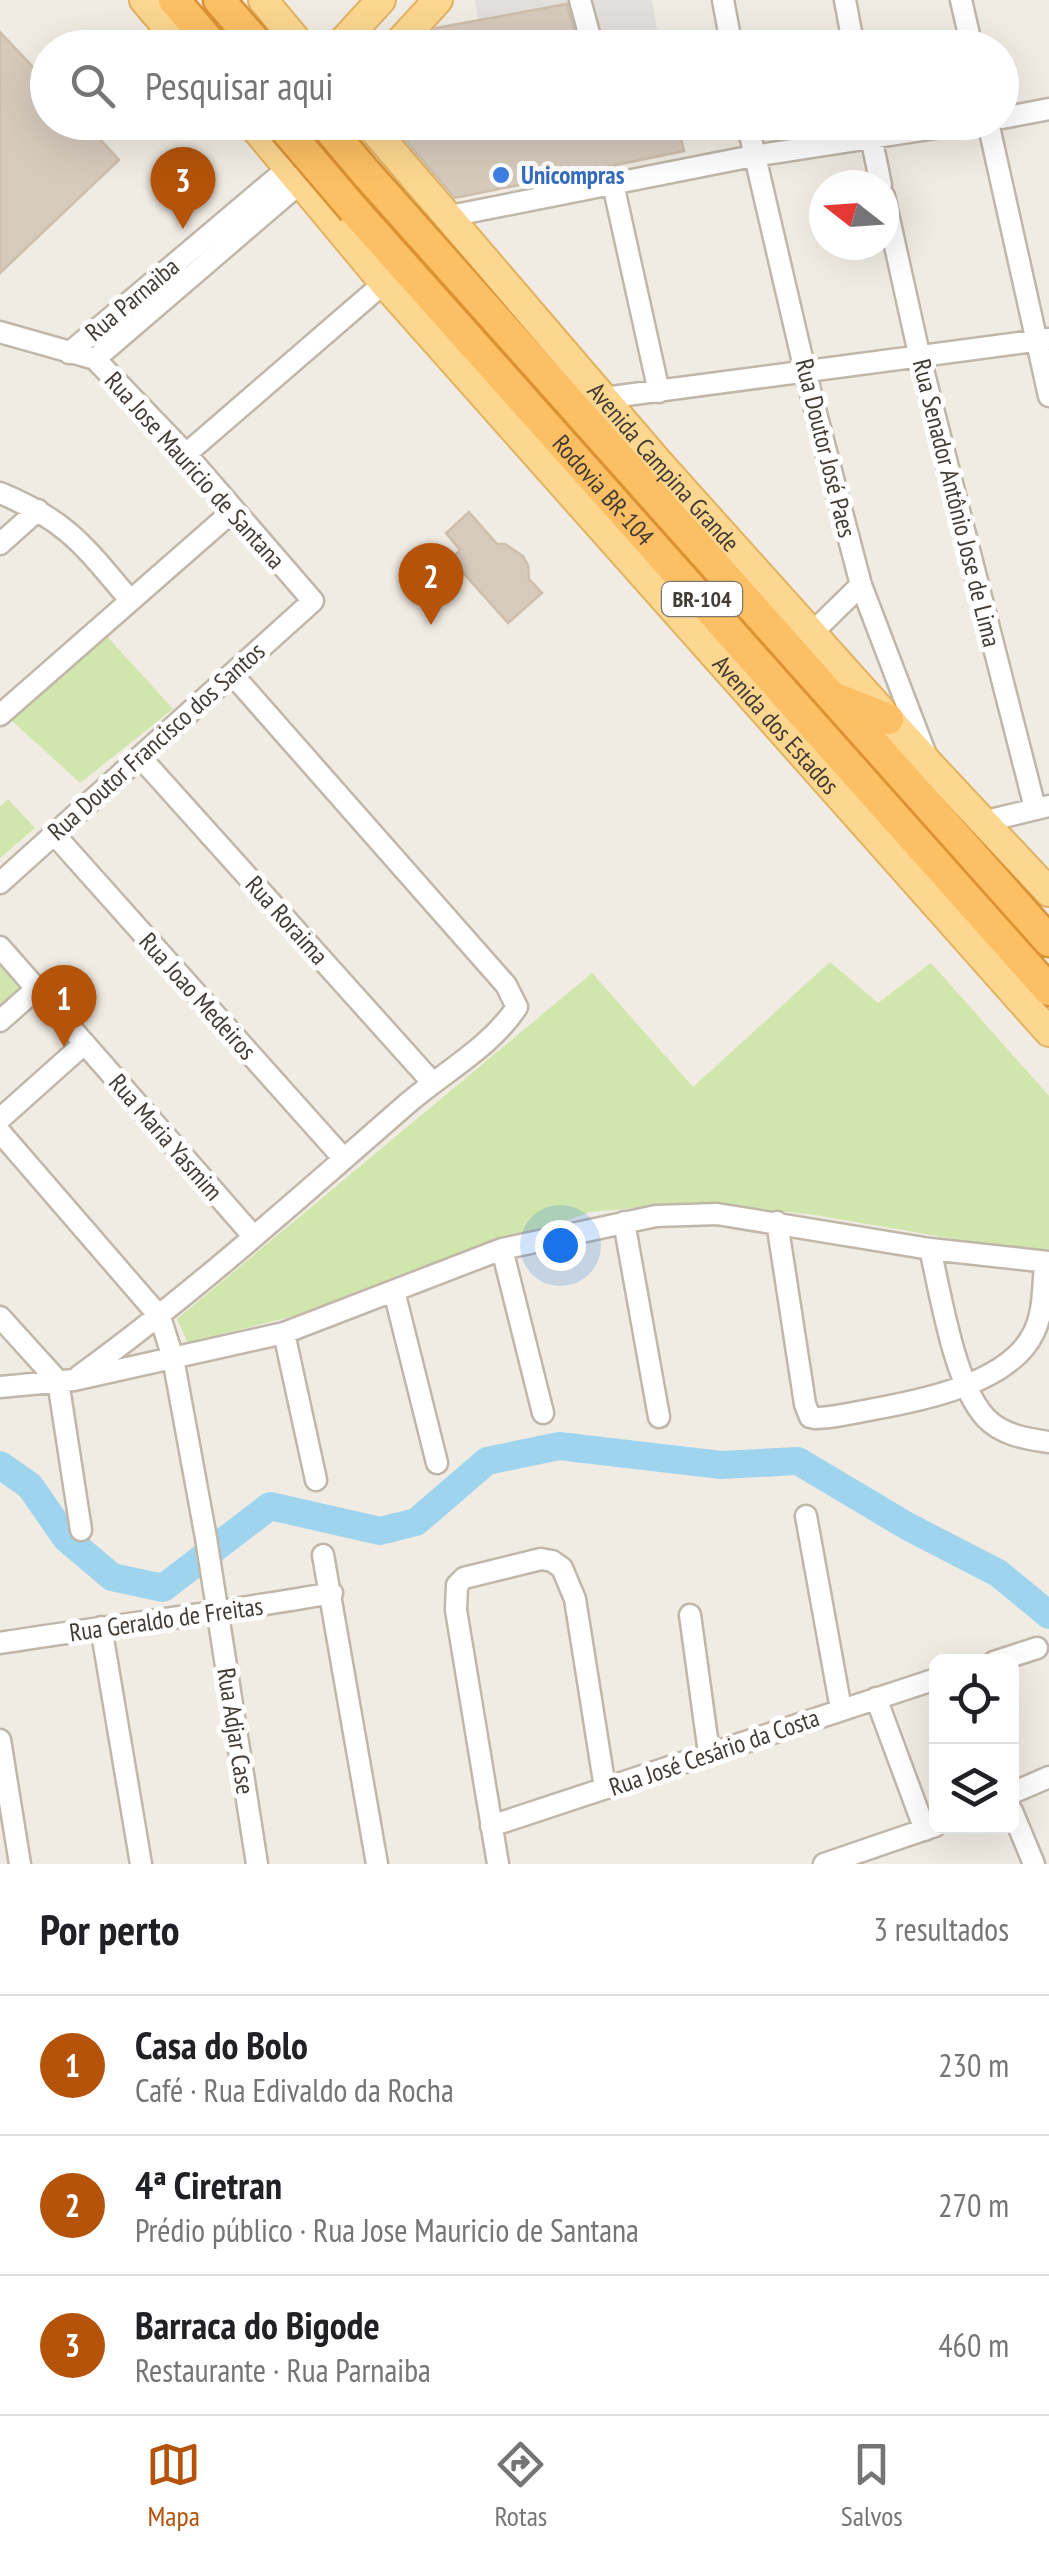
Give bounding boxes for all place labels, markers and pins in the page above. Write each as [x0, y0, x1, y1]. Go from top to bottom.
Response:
pin: 3 [150, 146, 216, 229]
place label: Unicompras [521, 159, 625, 191]
marker: Unicompras [490, 164, 512, 186]
pin: 2 [398, 542, 464, 625]
pin: 1 [32, 964, 96, 1047]

